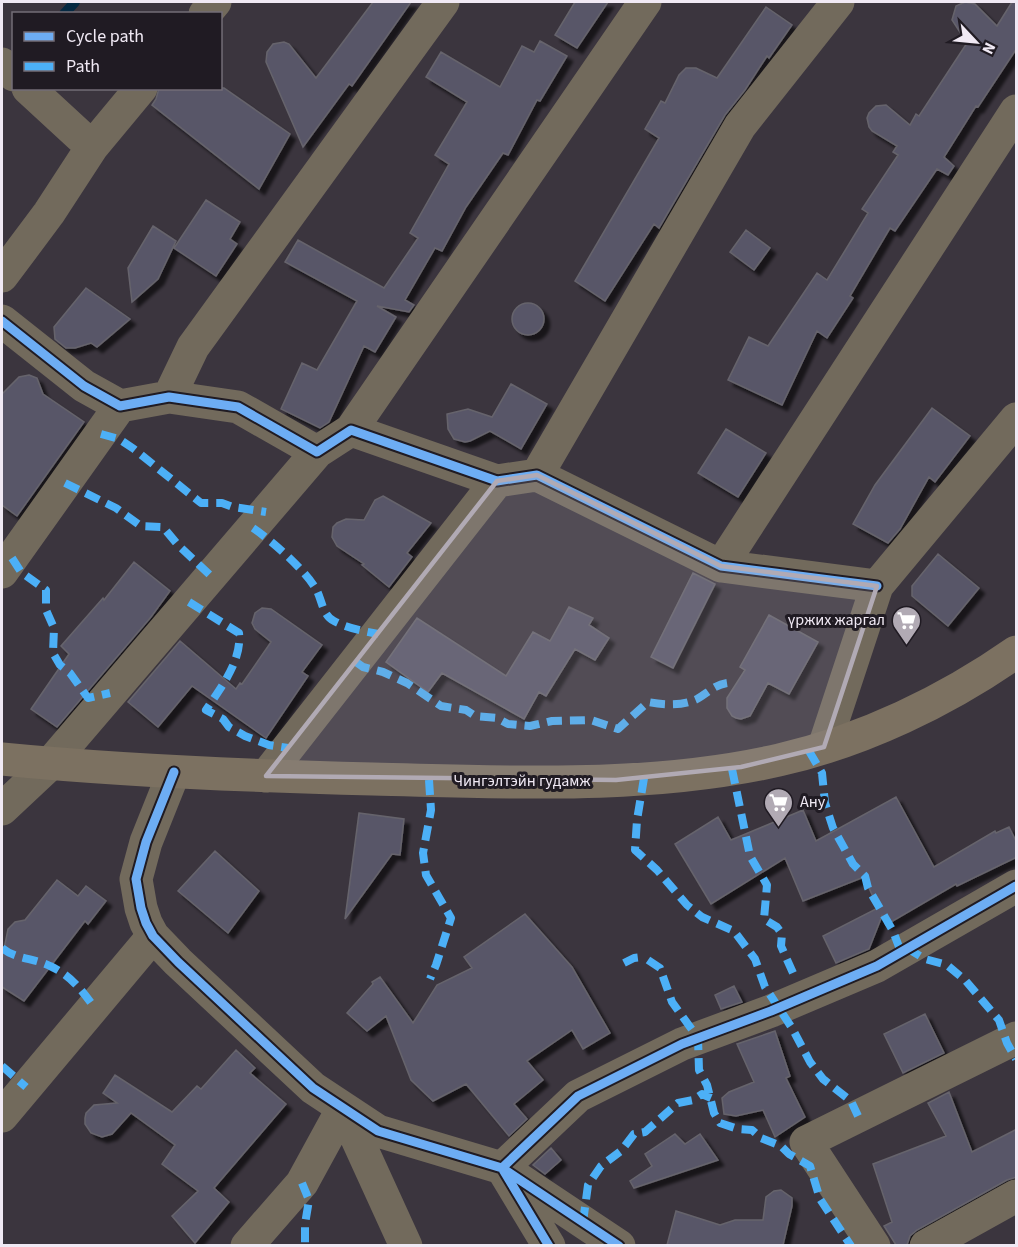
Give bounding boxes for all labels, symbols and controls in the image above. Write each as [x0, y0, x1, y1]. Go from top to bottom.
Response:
legend [12, 12, 222, 90]
north arrow [946, 12, 1006, 72]
text: Cycle path [66, 24, 144, 49]
text: N [976, 39, 1001, 58]
text: Path [66, 54, 100, 79]
supermarket icon: үржих жаргал [890, 604, 922, 646]
place label: үржих жаргал [788, 609, 885, 631]
street label: Чингэлтэйн гудамж [453, 770, 591, 792]
supermarket icon: Ану [763, 786, 795, 828]
place label: Ану [800, 791, 826, 813]

